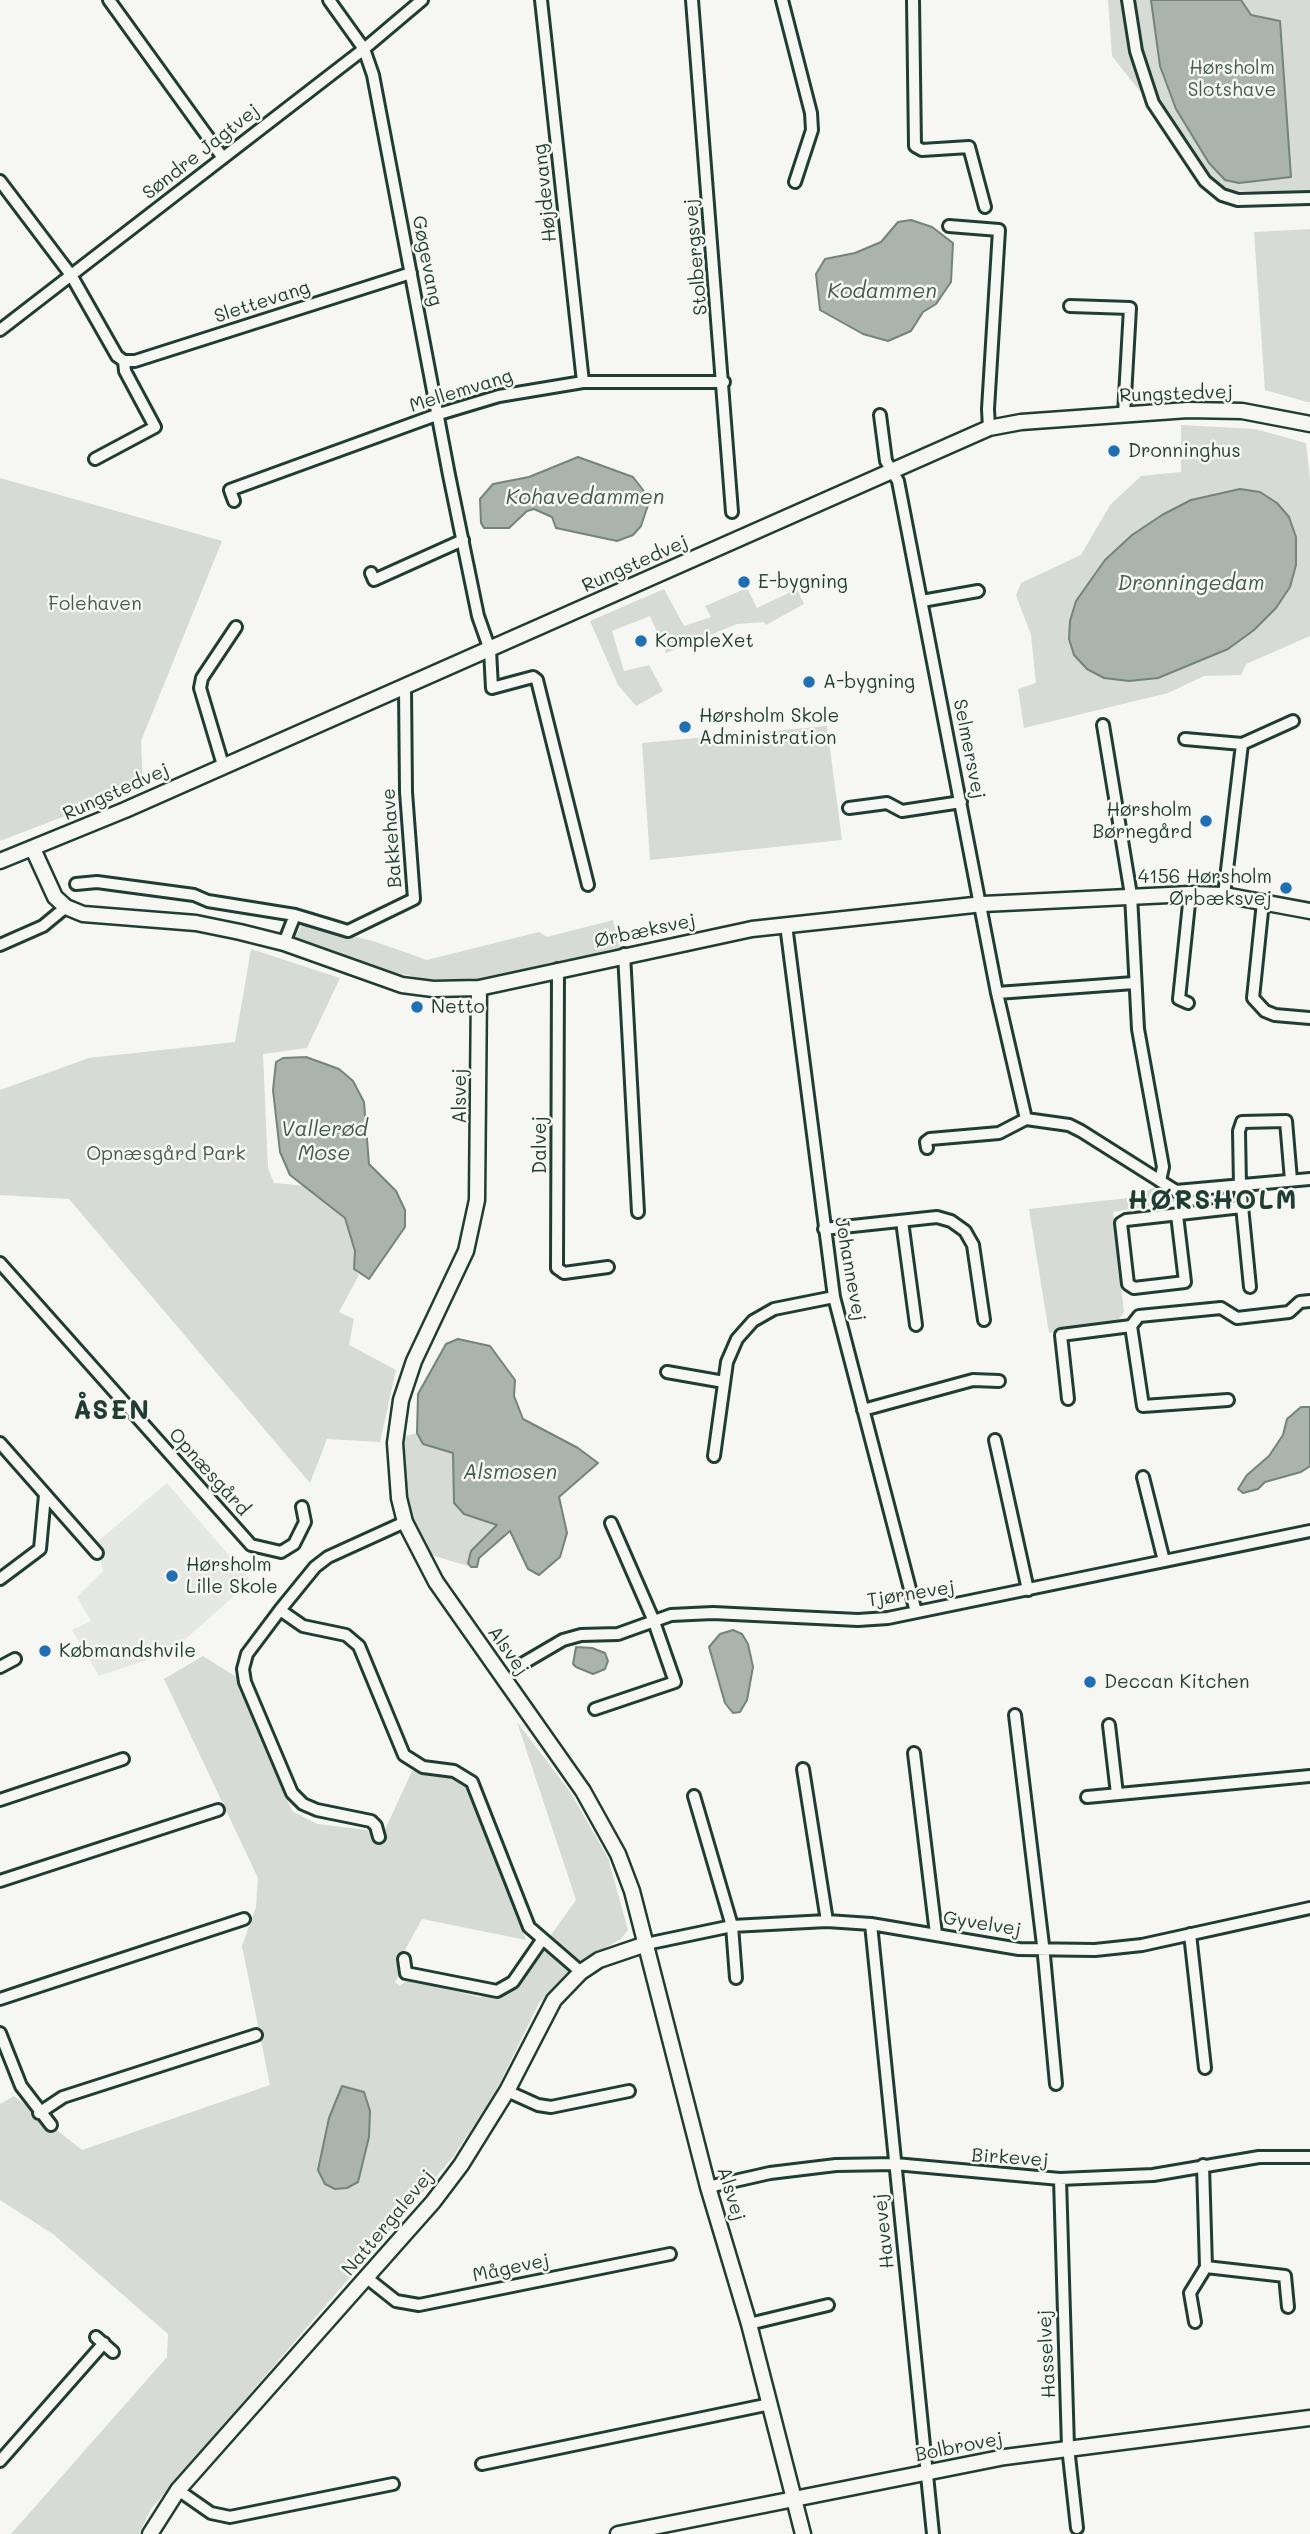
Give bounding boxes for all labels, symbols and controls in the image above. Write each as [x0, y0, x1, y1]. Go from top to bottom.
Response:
park label: Hørsholm Slotshave [1188, 57, 1276, 101]
street label: Søndre Jagtvej [138, 99, 264, 205]
street label: Højdevang [529, 143, 561, 243]
street label: Stolbergsvej [680, 198, 712, 316]
street label: Gøgevang [407, 214, 447, 308]
street label: Slettevang [211, 276, 313, 328]
water label: Kodammen [827, 279, 937, 305]
street label: Mellemvang [407, 364, 515, 418]
street label: Rungstedvej [1119, 381, 1233, 407]
place label: Dronninghus [1128, 440, 1241, 462]
marker: Dronninghus [1106, 443, 1122, 459]
water label: Kohavedammen [506, 485, 664, 511]
street label: Rungstedvej [578, 530, 692, 598]
place label: E-bygning [758, 571, 848, 593]
water label: Dronningedam [1117, 571, 1265, 597]
marker: E-bygning [736, 574, 752, 590]
park label: Folehaven [48, 593, 142, 615]
place label: KompleXet [655, 630, 754, 652]
marker: KompleXet [633, 633, 649, 649]
place label: A-bygning [823, 671, 915, 693]
marker: A-bygning [801, 674, 817, 690]
street label: Selmersvej [948, 697, 990, 801]
place label: Hørsholm Skole Administration [699, 705, 839, 749]
marker: Hørsholm Skole Administration [677, 719, 693, 735]
street label: Rungstedvej [59, 758, 173, 826]
street label: Bakkehave [377, 787, 407, 889]
place label: Hørsholm Børnegård [1093, 799, 1192, 843]
marker: Hørsholm Børnegård [1198, 813, 1214, 829]
place label: 4156 Hørsholm Ørbæksvej [1138, 866, 1272, 910]
marker: 4156 Hørsholm Ørbæksvej [1278, 880, 1294, 896]
street label: Ørbæksvej [592, 909, 698, 953]
place label: Netto [431, 996, 485, 1018]
marker: Netto [409, 999, 425, 1015]
street label: Alsvej [449, 1068, 471, 1124]
street label: Dalvej [529, 1116, 551, 1174]
water label: Vallerød Mose [280, 1117, 368, 1167]
park label: Opnæsgård Park [86, 1143, 246, 1165]
district label: HØRSHOLM [1128, 1185, 1298, 1217]
street label: Johannevej [830, 1215, 870, 1323]
district label: ÅSEN [74, 1395, 150, 1427]
street label: Opnæsgård [164, 1423, 254, 1521]
water label: Alsmosen [463, 1460, 557, 1486]
place label: Hørsholm Lille Skole [186, 1554, 278, 1598]
marker: Hørsholm Lille Skole [164, 1568, 180, 1584]
street label: Tjørnevej [866, 1576, 956, 1612]
street label: Alsvej [483, 1622, 533, 1680]
place label: Købmandshvile [59, 1640, 196, 1662]
marker: Købmandshvile [37, 1643, 53, 1659]
place label: Deccan Kitchen [1104, 1671, 1249, 1693]
marker: Deccan Kitchen [1082, 1674, 1098, 1690]
street label: Gyvelvej [941, 1907, 1023, 1941]
street label: Birkevej [971, 2144, 1049, 2172]
street label: Alsvej [712, 2164, 750, 2224]
street label: Nattergalevej [337, 2165, 439, 2281]
street label: Havevej [869, 2192, 899, 2270]
street label: Mågevej [471, 2249, 551, 2287]
street label: Hasselvej [1033, 2309, 1061, 2399]
street label: Bolbrovej [913, 2427, 1005, 2467]

